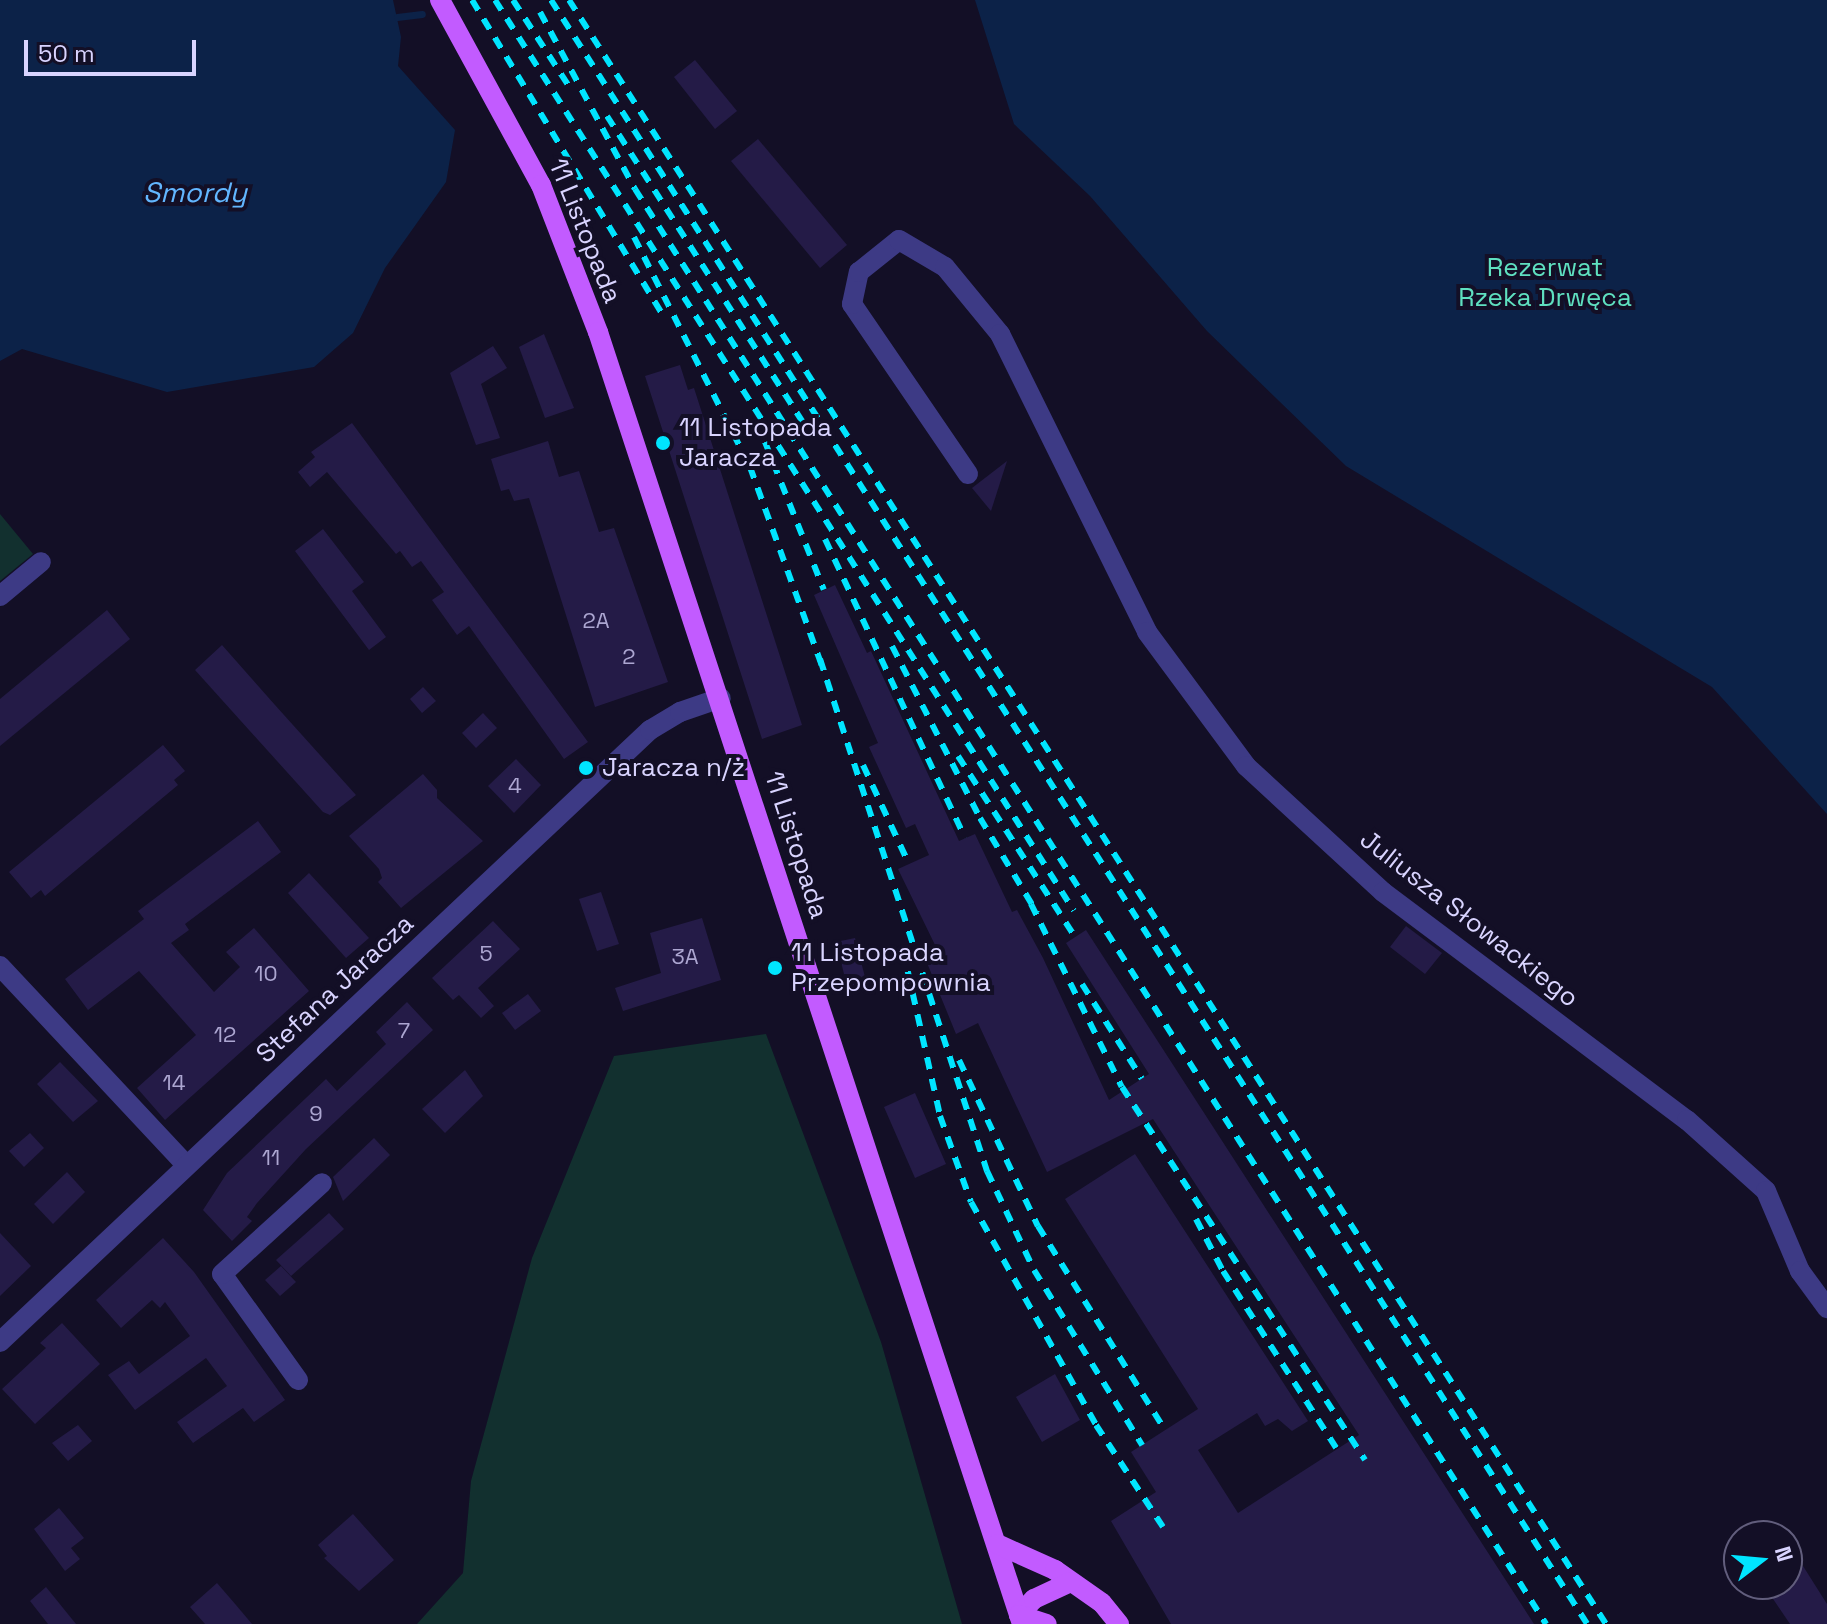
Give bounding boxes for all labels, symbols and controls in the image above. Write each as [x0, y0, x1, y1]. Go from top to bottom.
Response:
scale bar [28, 24, 200, 74]
text: 50 m [38, 38, 95, 69]
street label: 11 Listopada [542, 154, 628, 308]
water label: Smordy [143, 175, 247, 209]
park label: Rezerwat Rzeka Drwęca [1458, 252, 1632, 314]
place label: 11 Listopada Jaracza [679, 412, 832, 474]
marker: 11 Listopada Jaracza [654, 434, 672, 452]
house number: 2A [582, 608, 610, 634]
house number: 2 [622, 644, 636, 670]
place label: Jaracza n/ż [602, 752, 745, 784]
marker: Jaracza n/ż [577, 759, 595, 777]
street label: 11 Listopada [758, 767, 834, 923]
house number: 4 [508, 773, 522, 799]
street label: Juliusza Słowackiego [1354, 824, 1584, 1014]
street label: Stefana Jaracza [250, 908, 420, 1070]
place label: 11 Listopada Przepompownia [791, 937, 991, 998]
house number: 5 [479, 941, 493, 967]
house number: 3A [671, 944, 699, 970]
marker: 11 Listopada Przepompownia [766, 959, 784, 977]
house number: 10 [254, 961, 278, 987]
house number: 7 [398, 1018, 410, 1044]
house number: 12 [214, 1022, 236, 1048]
house number: 14 [163, 1070, 185, 1096]
house number: 9 [309, 1101, 323, 1127]
house number: 11 [262, 1145, 280, 1171]
north arrow [1723, 1520, 1803, 1600]
text: N [1769, 1543, 1800, 1565]

